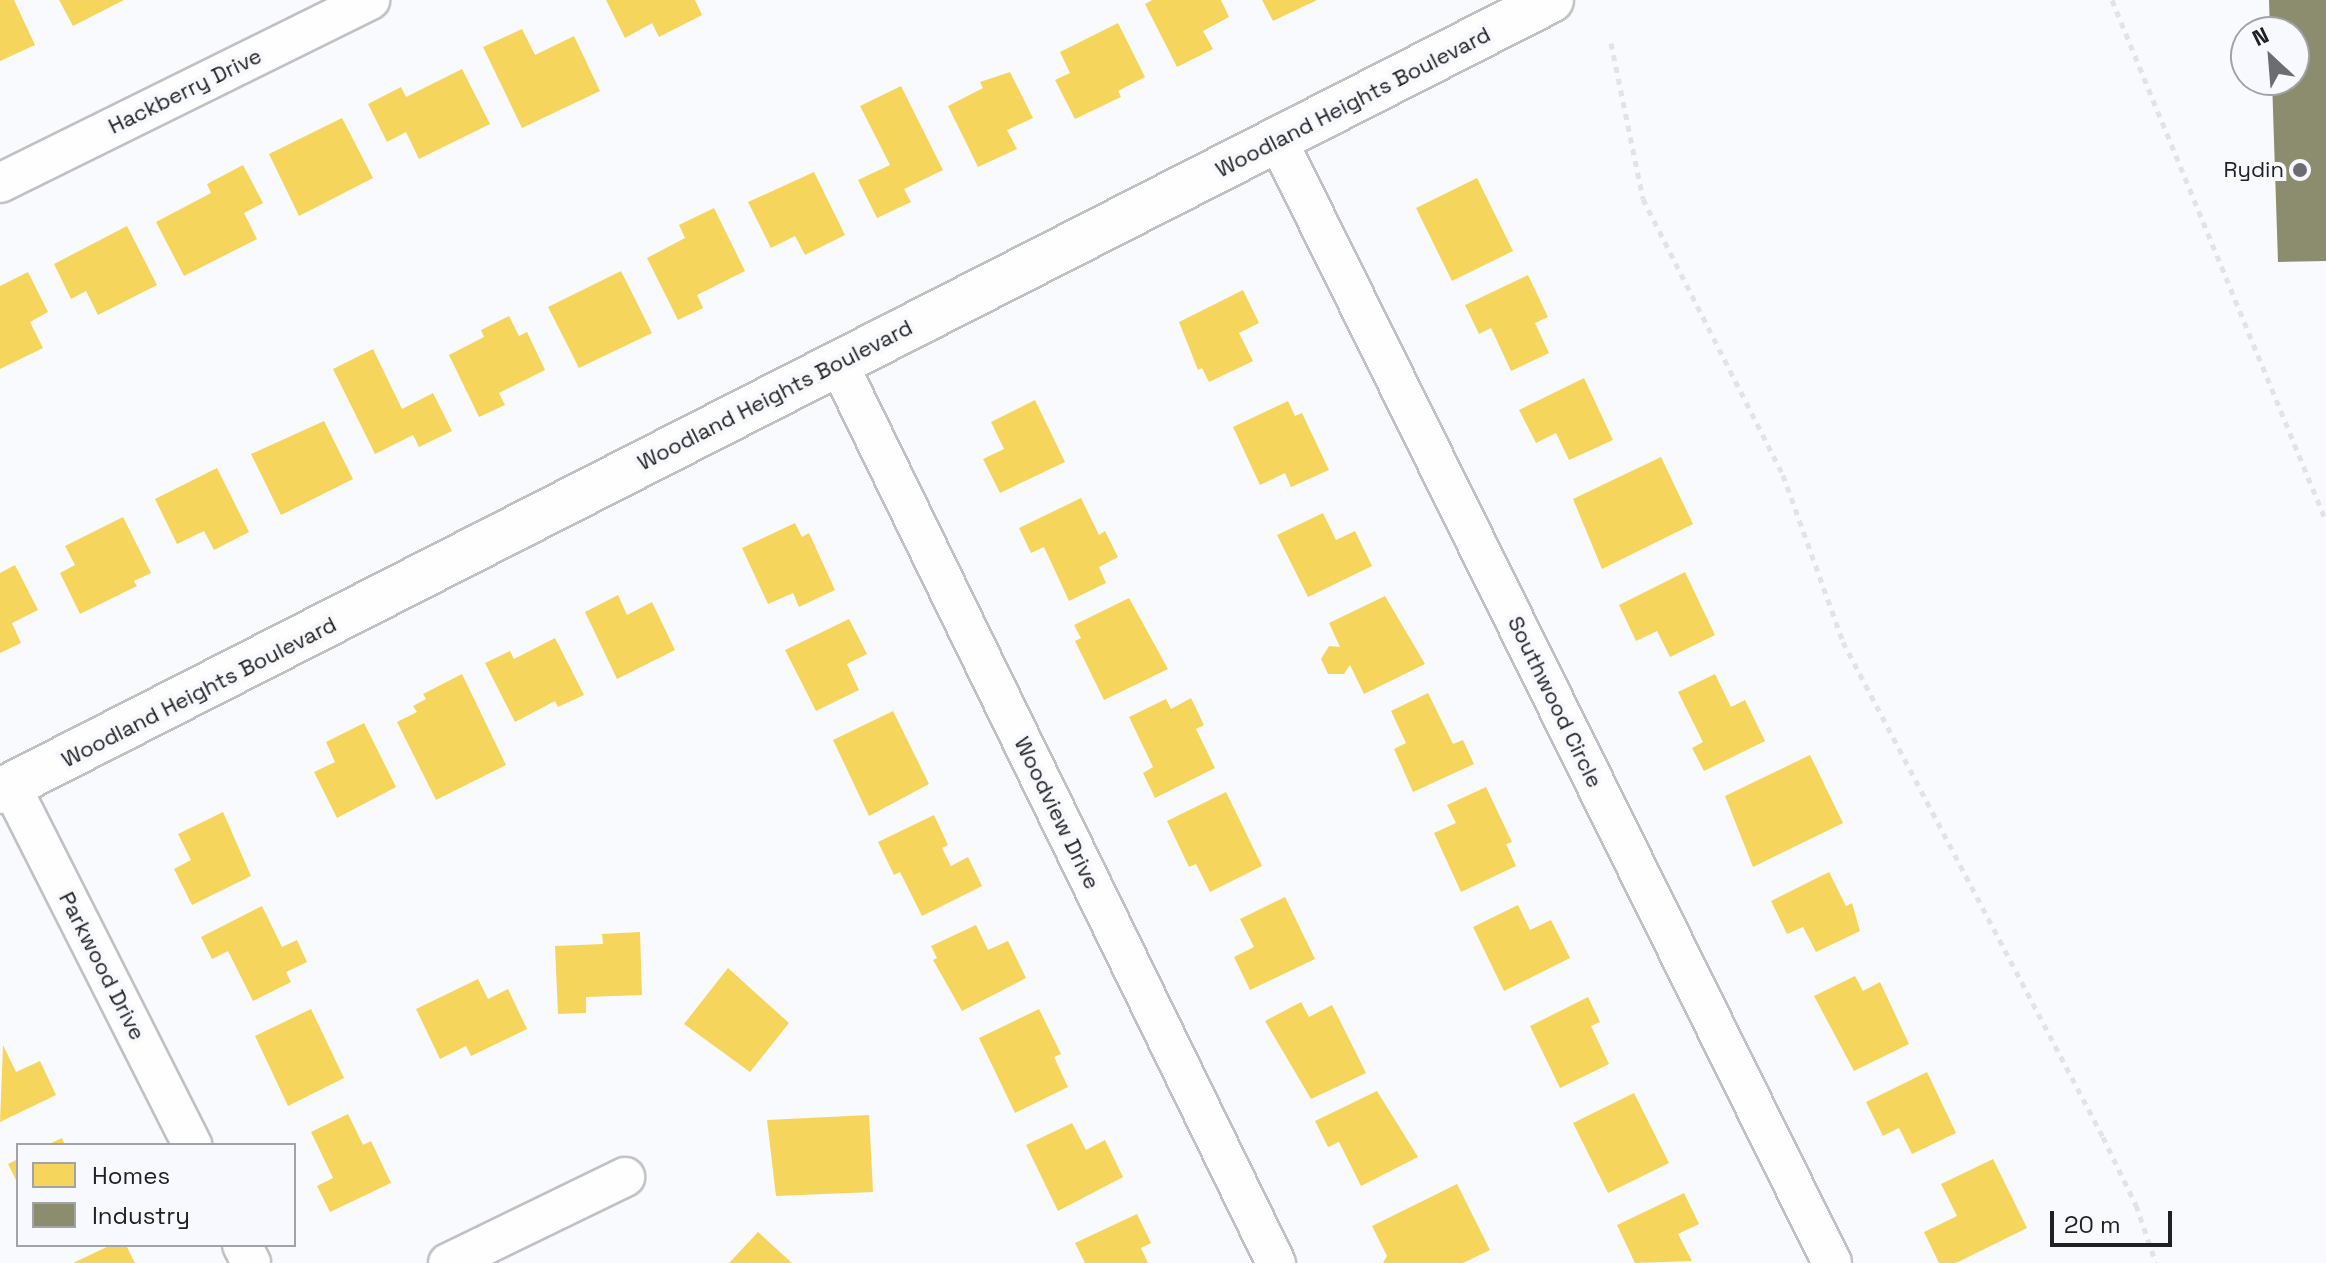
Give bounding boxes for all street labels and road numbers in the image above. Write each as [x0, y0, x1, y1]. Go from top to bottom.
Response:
street label: Woodland Heights Boulevard [1211, 21, 1495, 183]
street label: Hackberry Drive [104, 42, 266, 140]
street label: Woodland Heights Boulevard [633, 314, 917, 476]
street label: Woodland Heights Boulevard [57, 611, 341, 773]
street label: Southwood Circle [1502, 612, 1608, 792]
street label: Woodview Drive [1009, 732, 1105, 894]
street label: Parkwood Drive [53, 887, 151, 1045]

